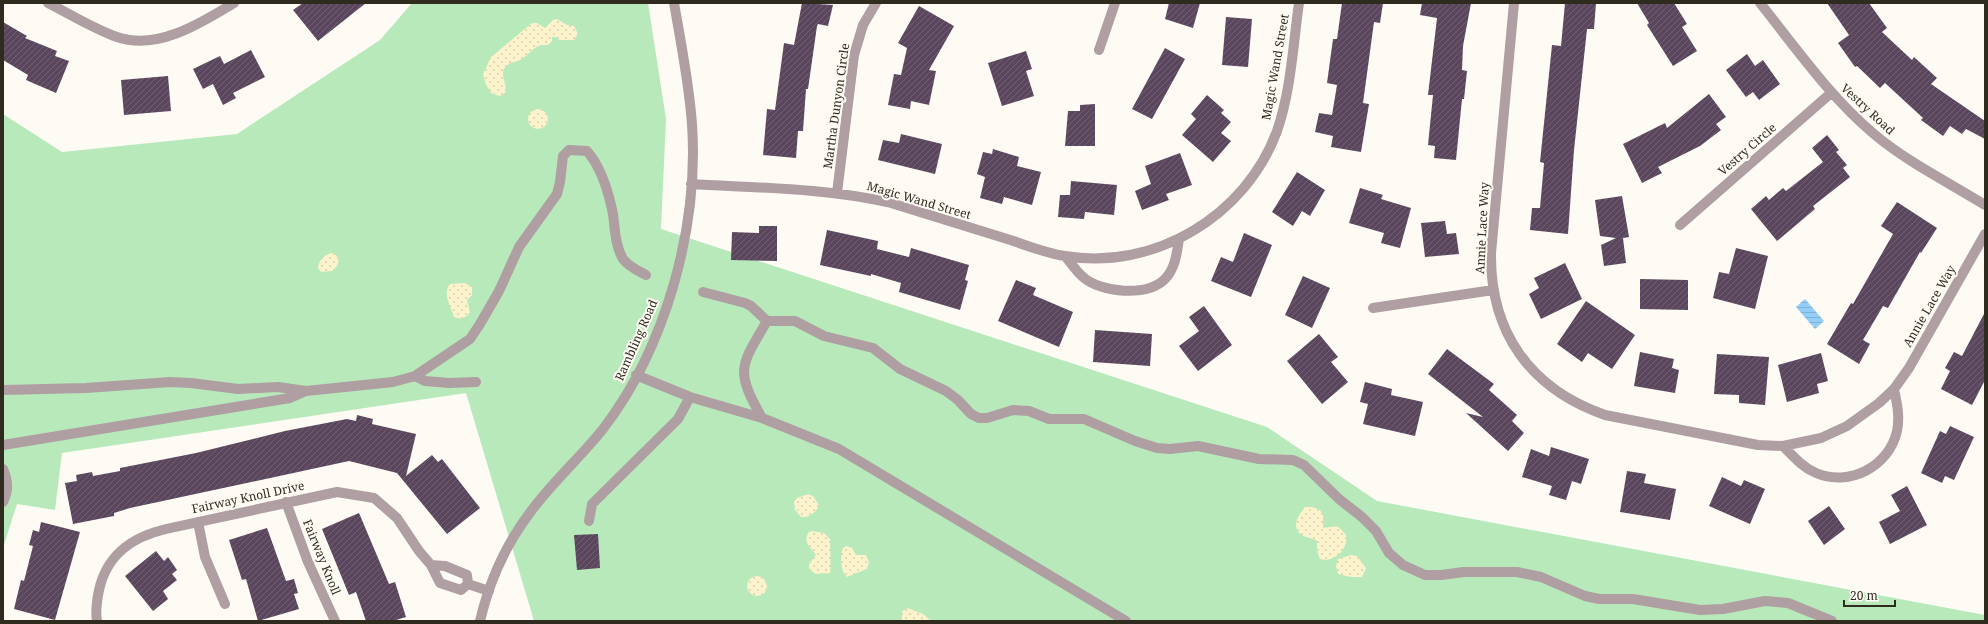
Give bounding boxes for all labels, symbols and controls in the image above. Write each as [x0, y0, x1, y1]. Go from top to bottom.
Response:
street label: Magic Wand Street [1257, 13, 1293, 121]
street label: Martha Dunyon Circle [819, 42, 853, 170]
street label: Vestry Road [1837, 80, 1899, 139]
street label: Vestry Circle [1714, 119, 1780, 179]
street label: Magic Wand Street [865, 177, 973, 223]
street label: Annie Lace Way [1471, 181, 1493, 274]
street label: Annie Lace Way [1899, 262, 1959, 350]
street label: Rambling Road [611, 296, 662, 383]
street label: Fairway Knoll Drive [190, 477, 306, 517]
street label: Fairway Knoll [299, 517, 345, 598]
scale bar [1844, 582, 1895, 608]
text: 20 m [1850, 587, 1878, 604]

